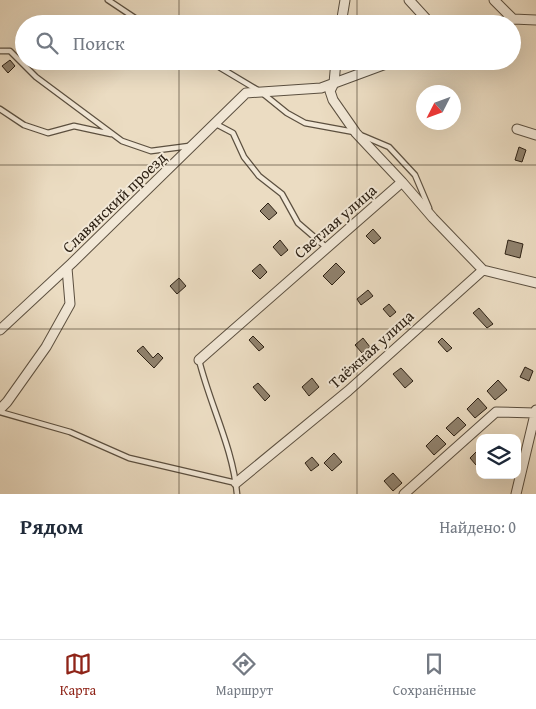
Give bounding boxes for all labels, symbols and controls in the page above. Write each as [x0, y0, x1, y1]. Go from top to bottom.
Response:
search box [15, 15, 521, 70]
icon: search [33, 29, 61, 57]
text: Поиск [73, 29, 125, 57]
north arrow [416, 85, 461, 130]
street label: Славянский проезд [56, 145, 172, 258]
street label: Светлая улица [288, 178, 382, 264]
street label: Таёжная улица [323, 304, 419, 394]
map controls [476, 434, 521, 479]
button: layers [476, 434, 521, 479]
text: Рядом [20, 511, 83, 542]
text: Найдено: 0 [439, 515, 516, 539]
tab: Карта [60, 650, 96, 700]
tab: Маршрут [216, 650, 273, 700]
tab: Сохранённые [393, 650, 476, 700]

